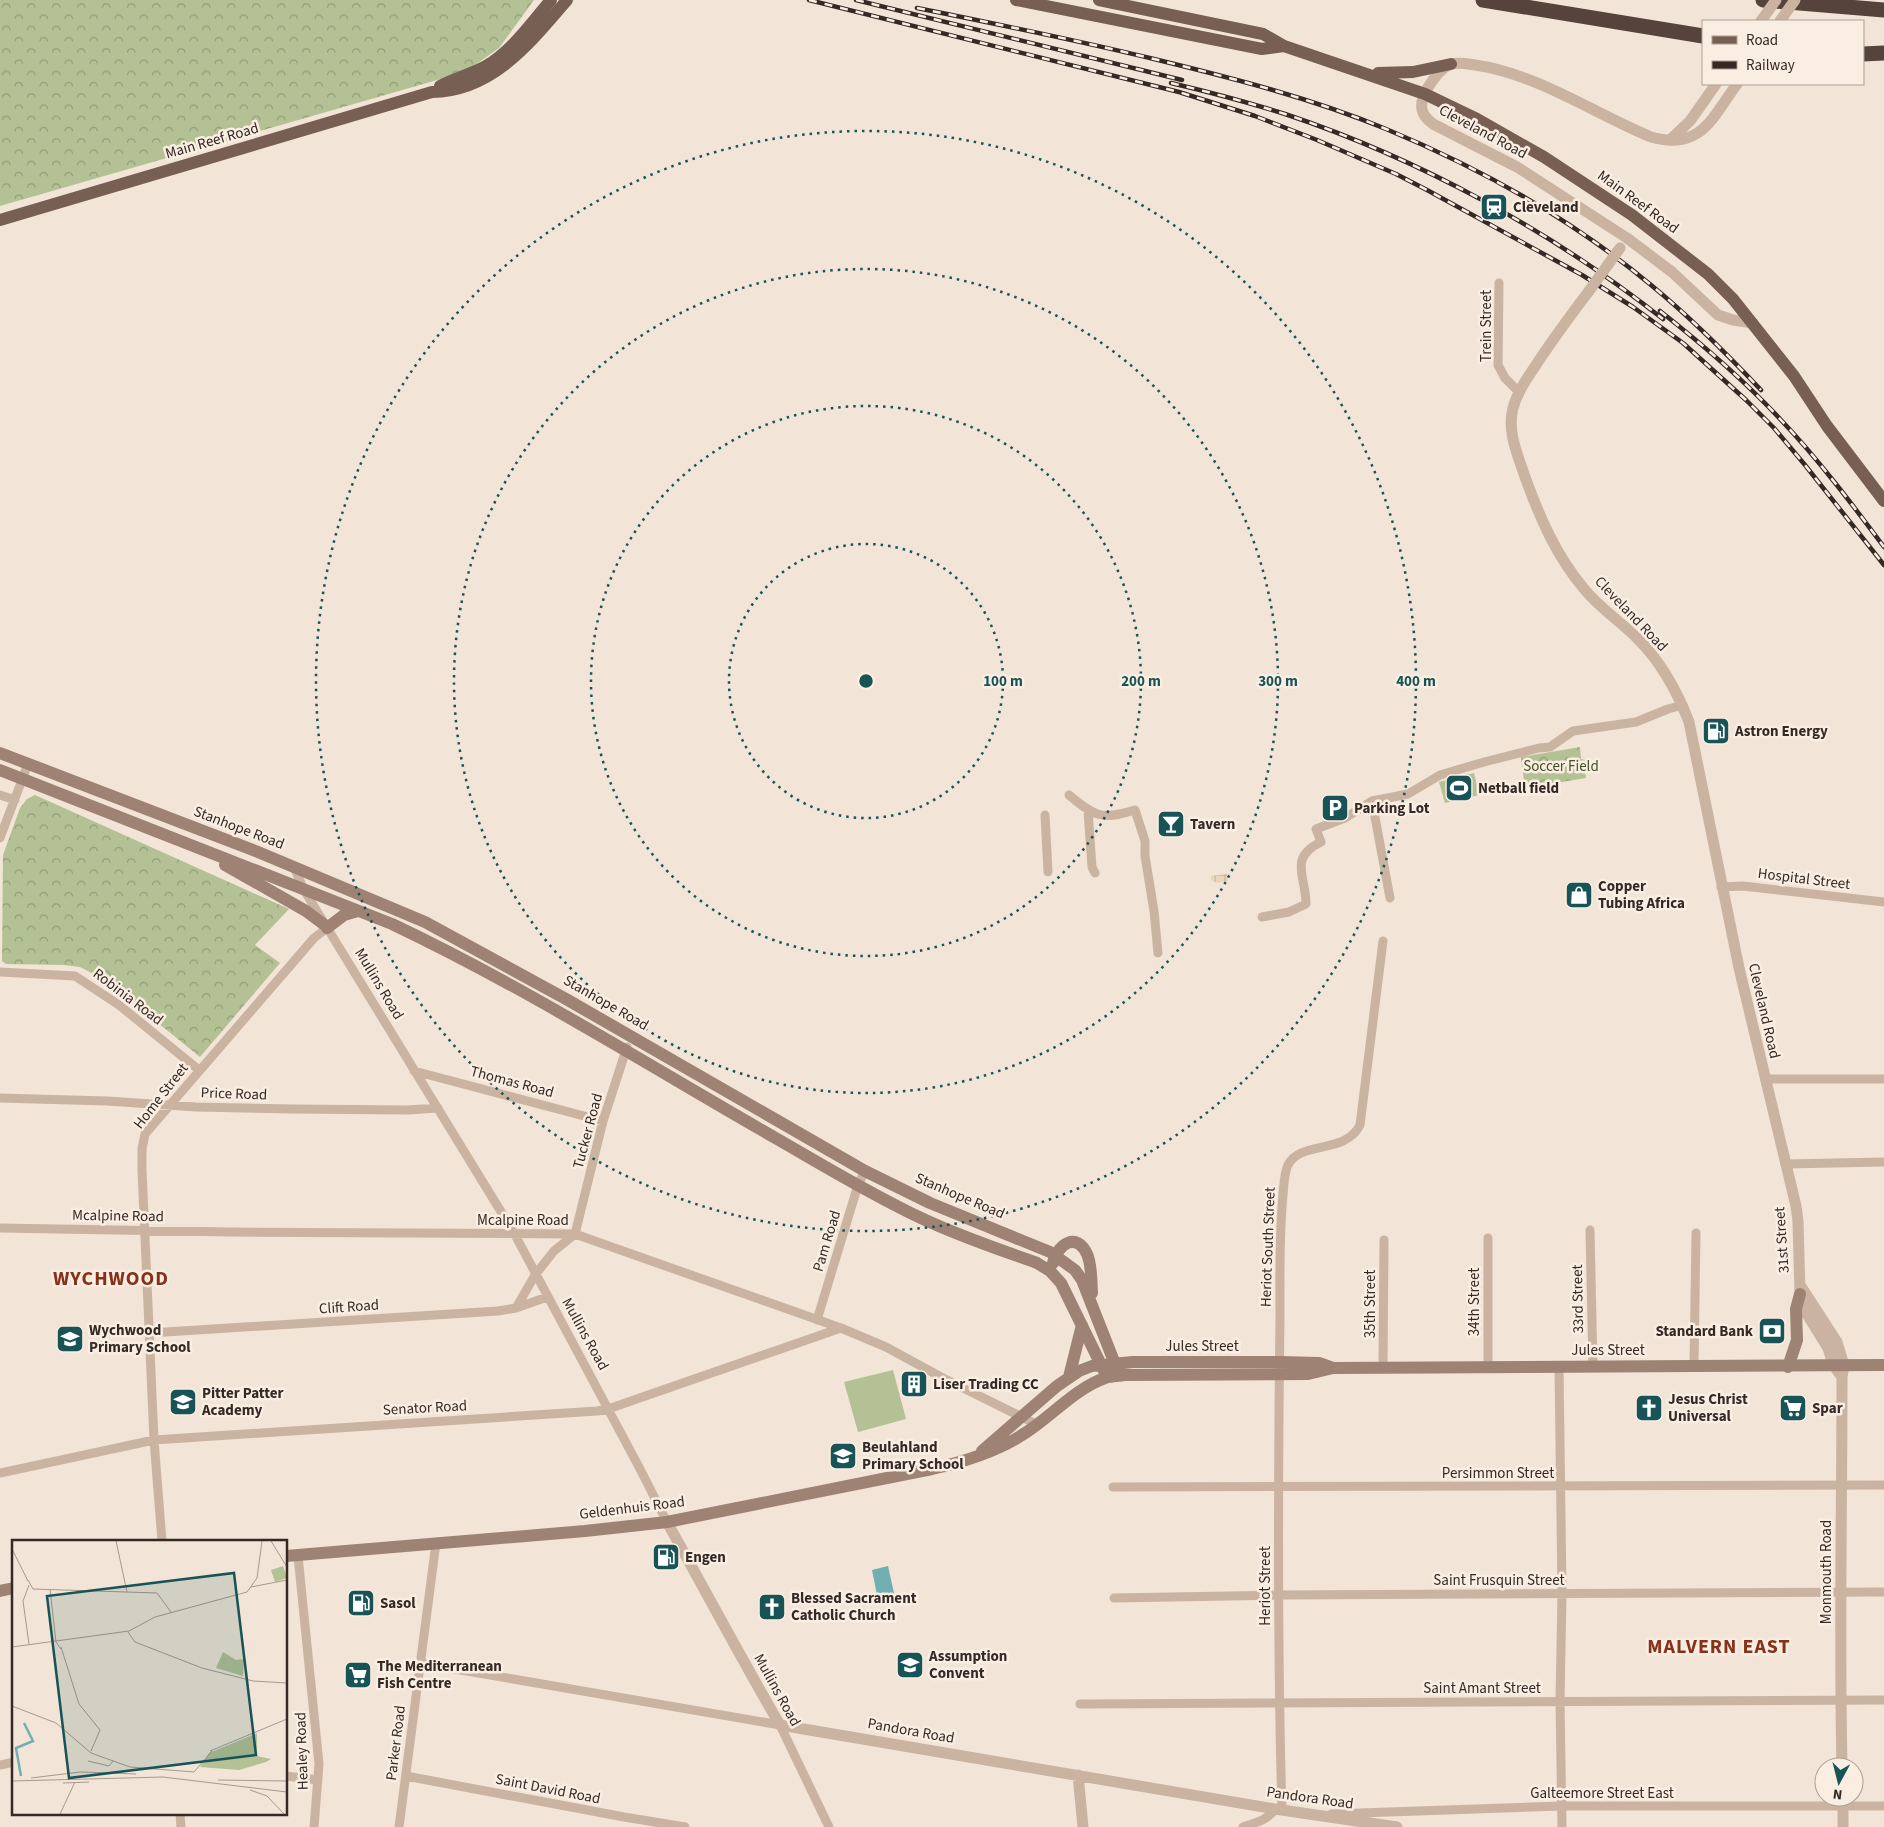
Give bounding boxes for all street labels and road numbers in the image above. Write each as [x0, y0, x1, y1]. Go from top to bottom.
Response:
street label: Cleveland Road [1435, 100, 1531, 164]
street label: Main Reef Road [163, 118, 261, 164]
street label: Main Reef Road [1593, 165, 1683, 239]
street label: Trein Street [1476, 290, 1497, 362]
street label: Cleveland Road [1590, 572, 1672, 656]
street label: Stanhope Road [191, 801, 287, 855]
street label: Hospital Street [1757, 863, 1851, 895]
street label: Mullins Road [349, 944, 409, 1024]
street label: Cleveland Road [1743, 961, 1785, 1061]
street label: Robinia Road [88, 964, 168, 1030]
street label: Stanhope Road [559, 970, 653, 1036]
street label: Home Street [129, 1059, 193, 1133]
street label: Thomas Road [468, 1061, 556, 1103]
street label: Price Road [200, 1082, 268, 1106]
street label: Tucker Road [568, 1091, 608, 1171]
street label: Stanhope Road [912, 1168, 1008, 1224]
street label: Heriot South Street [1255, 1187, 1281, 1307]
street label: Mcalpine Road [72, 1205, 164, 1227]
street label: 31st Street [1769, 1206, 1795, 1274]
street label: Pam Road [808, 1208, 846, 1274]
street label: Mcalpine Road [477, 1210, 569, 1231]
street label: 33rd Street [1567, 1264, 1589, 1334]
street label: 34th Street [1464, 1268, 1485, 1336]
street label: 35th Street [1360, 1270, 1381, 1338]
street label: Clift Road [318, 1294, 380, 1320]
street label: Mullins Road [556, 1294, 614, 1374]
street label: Jules Street [1165, 1336, 1239, 1357]
street label: Jules Street [1571, 1340, 1645, 1361]
street label: Senator Road [382, 1395, 468, 1421]
street label: Persimmon Street [1442, 1463, 1554, 1484]
street label: Geldenhuis Road [578, 1491, 686, 1525]
street label: Monmouth Road [1816, 1520, 1837, 1624]
street label: Heriot Street [1255, 1546, 1276, 1626]
street label: Saint Frusquin Street [1433, 1570, 1565, 1591]
street label: Mullins Road [748, 1650, 806, 1730]
street label: Saint Amant Street [1423, 1678, 1541, 1699]
street label: Parker Road [381, 1704, 411, 1782]
street label: Healey Road [290, 1712, 314, 1790]
street label: Pandora Road [866, 1713, 956, 1749]
street label: Saint David Road [494, 1769, 602, 1809]
street label: Pandora Road [1265, 1782, 1355, 1814]
street label: Galteemore Street East [1530, 1783, 1674, 1804]

